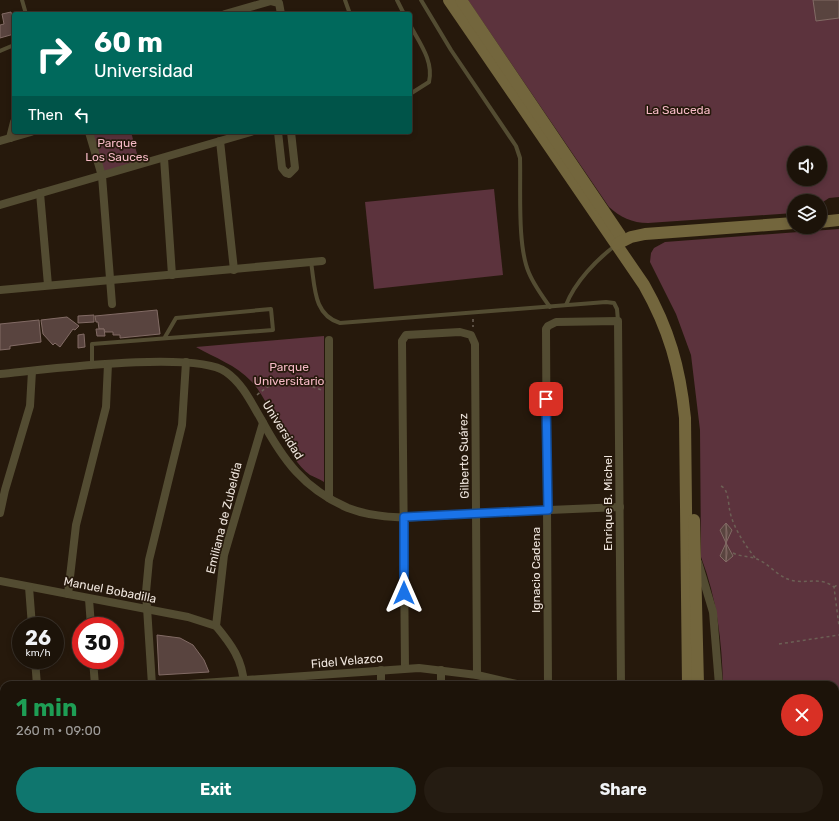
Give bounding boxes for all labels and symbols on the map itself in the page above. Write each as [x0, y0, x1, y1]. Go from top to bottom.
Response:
park label: La Sauceda [646, 103, 710, 117]
park label: Parque Los Sauces [85, 136, 149, 164]
park label: Parque Universitario [254, 360, 325, 388]
pin [529, 382, 563, 416]
street label: Universidad [260, 398, 306, 462]
street label: Gilberto Suárez [456, 413, 472, 499]
street label: Enrique B. Michel [601, 455, 615, 551]
street label: Emiliana de Zubeldia [203, 461, 245, 575]
street label: Ignacio Cadena [529, 527, 543, 613]
position arrow [383, 572, 425, 614]
street label: Manuel Bobadilla [62, 574, 158, 606]
speed limit sign: 30 [72, 617, 124, 669]
street label: Fidel Velazco [310, 651, 384, 671]

